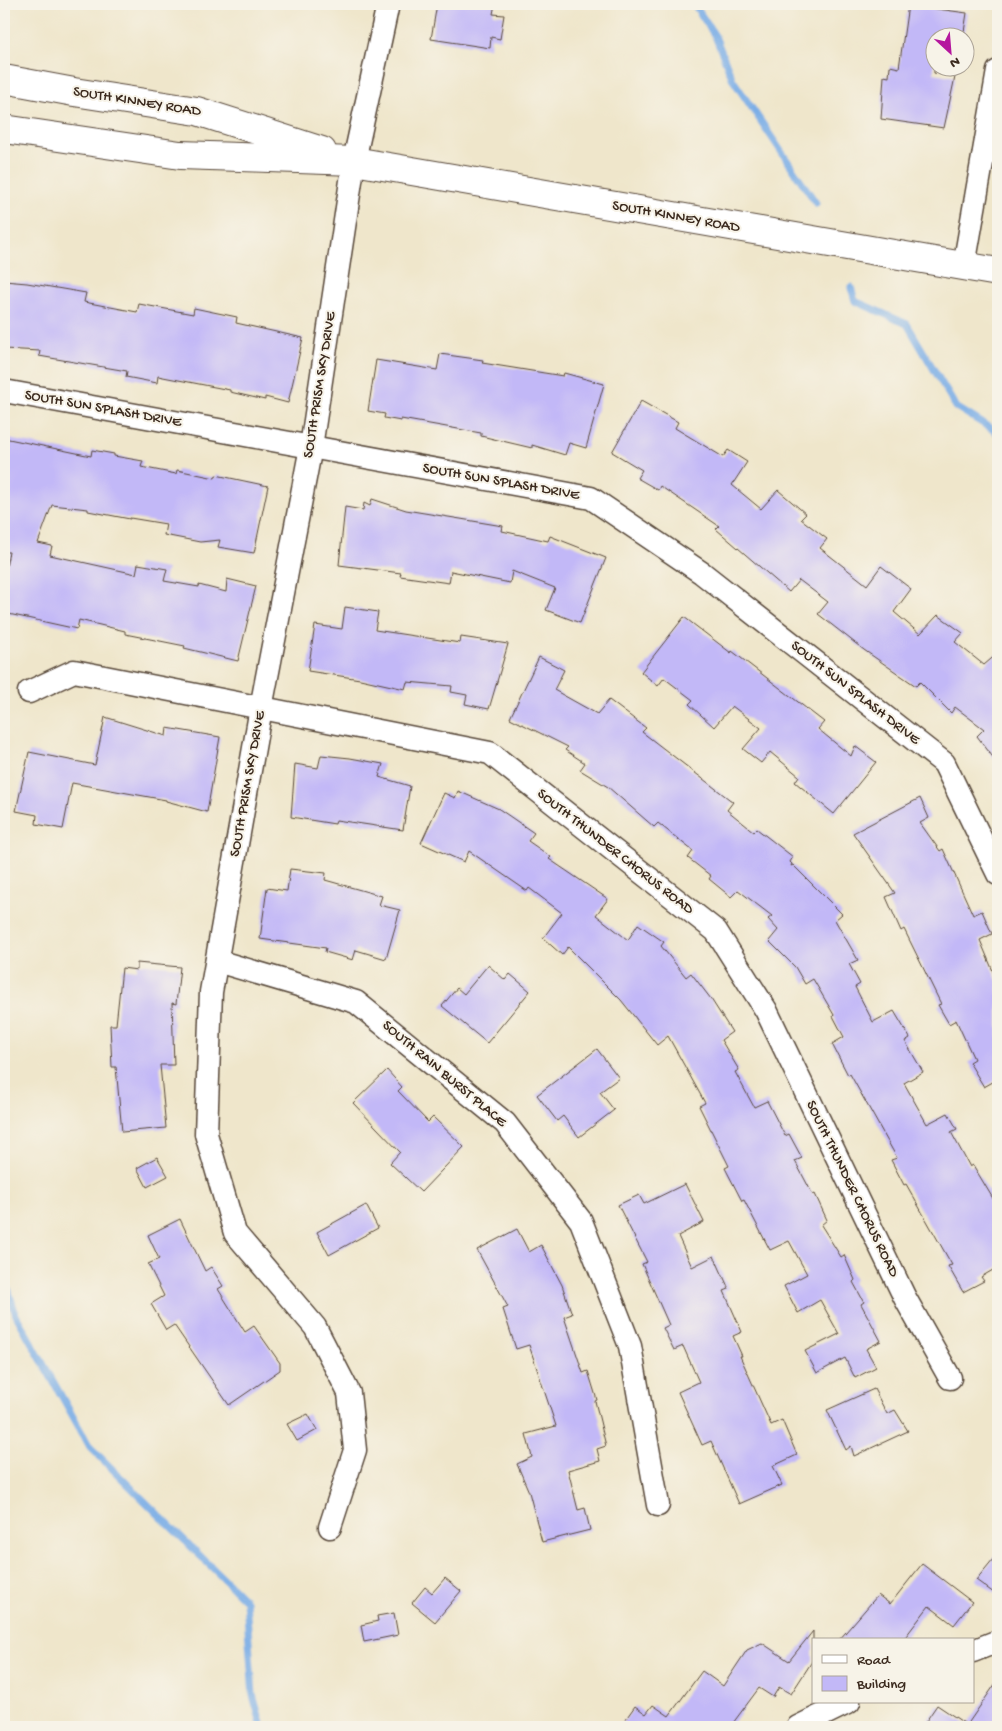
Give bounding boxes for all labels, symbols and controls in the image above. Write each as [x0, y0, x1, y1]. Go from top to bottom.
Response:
north arrow [924, 28, 974, 78]
text: N [947, 52, 962, 71]
street label: SOUTH KINNEY ROAD [72, 83, 203, 121]
street label: SOUTH KINNEY ROAD [611, 197, 741, 237]
street label: SOUTH PRISM SKY DRIVE [300, 310, 341, 459]
street label: SOUTH SUN SPLASH DRIVE [23, 386, 184, 432]
street label: SOUTH SUN SPLASH DRIVE [421, 459, 582, 505]
street label: SOUTH SUN SPLASH DRIVE [787, 637, 924, 749]
street label: SOUTH PRISM SKY DRIVE [226, 709, 270, 858]
street label: SOUTH THUNDER CHORUS ROAD [533, 785, 697, 919]
street label: SOUTH RAIN BURST PLACE [378, 1017, 510, 1132]
street label: SOUTH THUNDER CHORUS ROAD [801, 1098, 903, 1280]
legend [812, 1638, 974, 1704]
text: Road [857, 1652, 891, 1670]
text: Building [856, 1676, 906, 1694]

